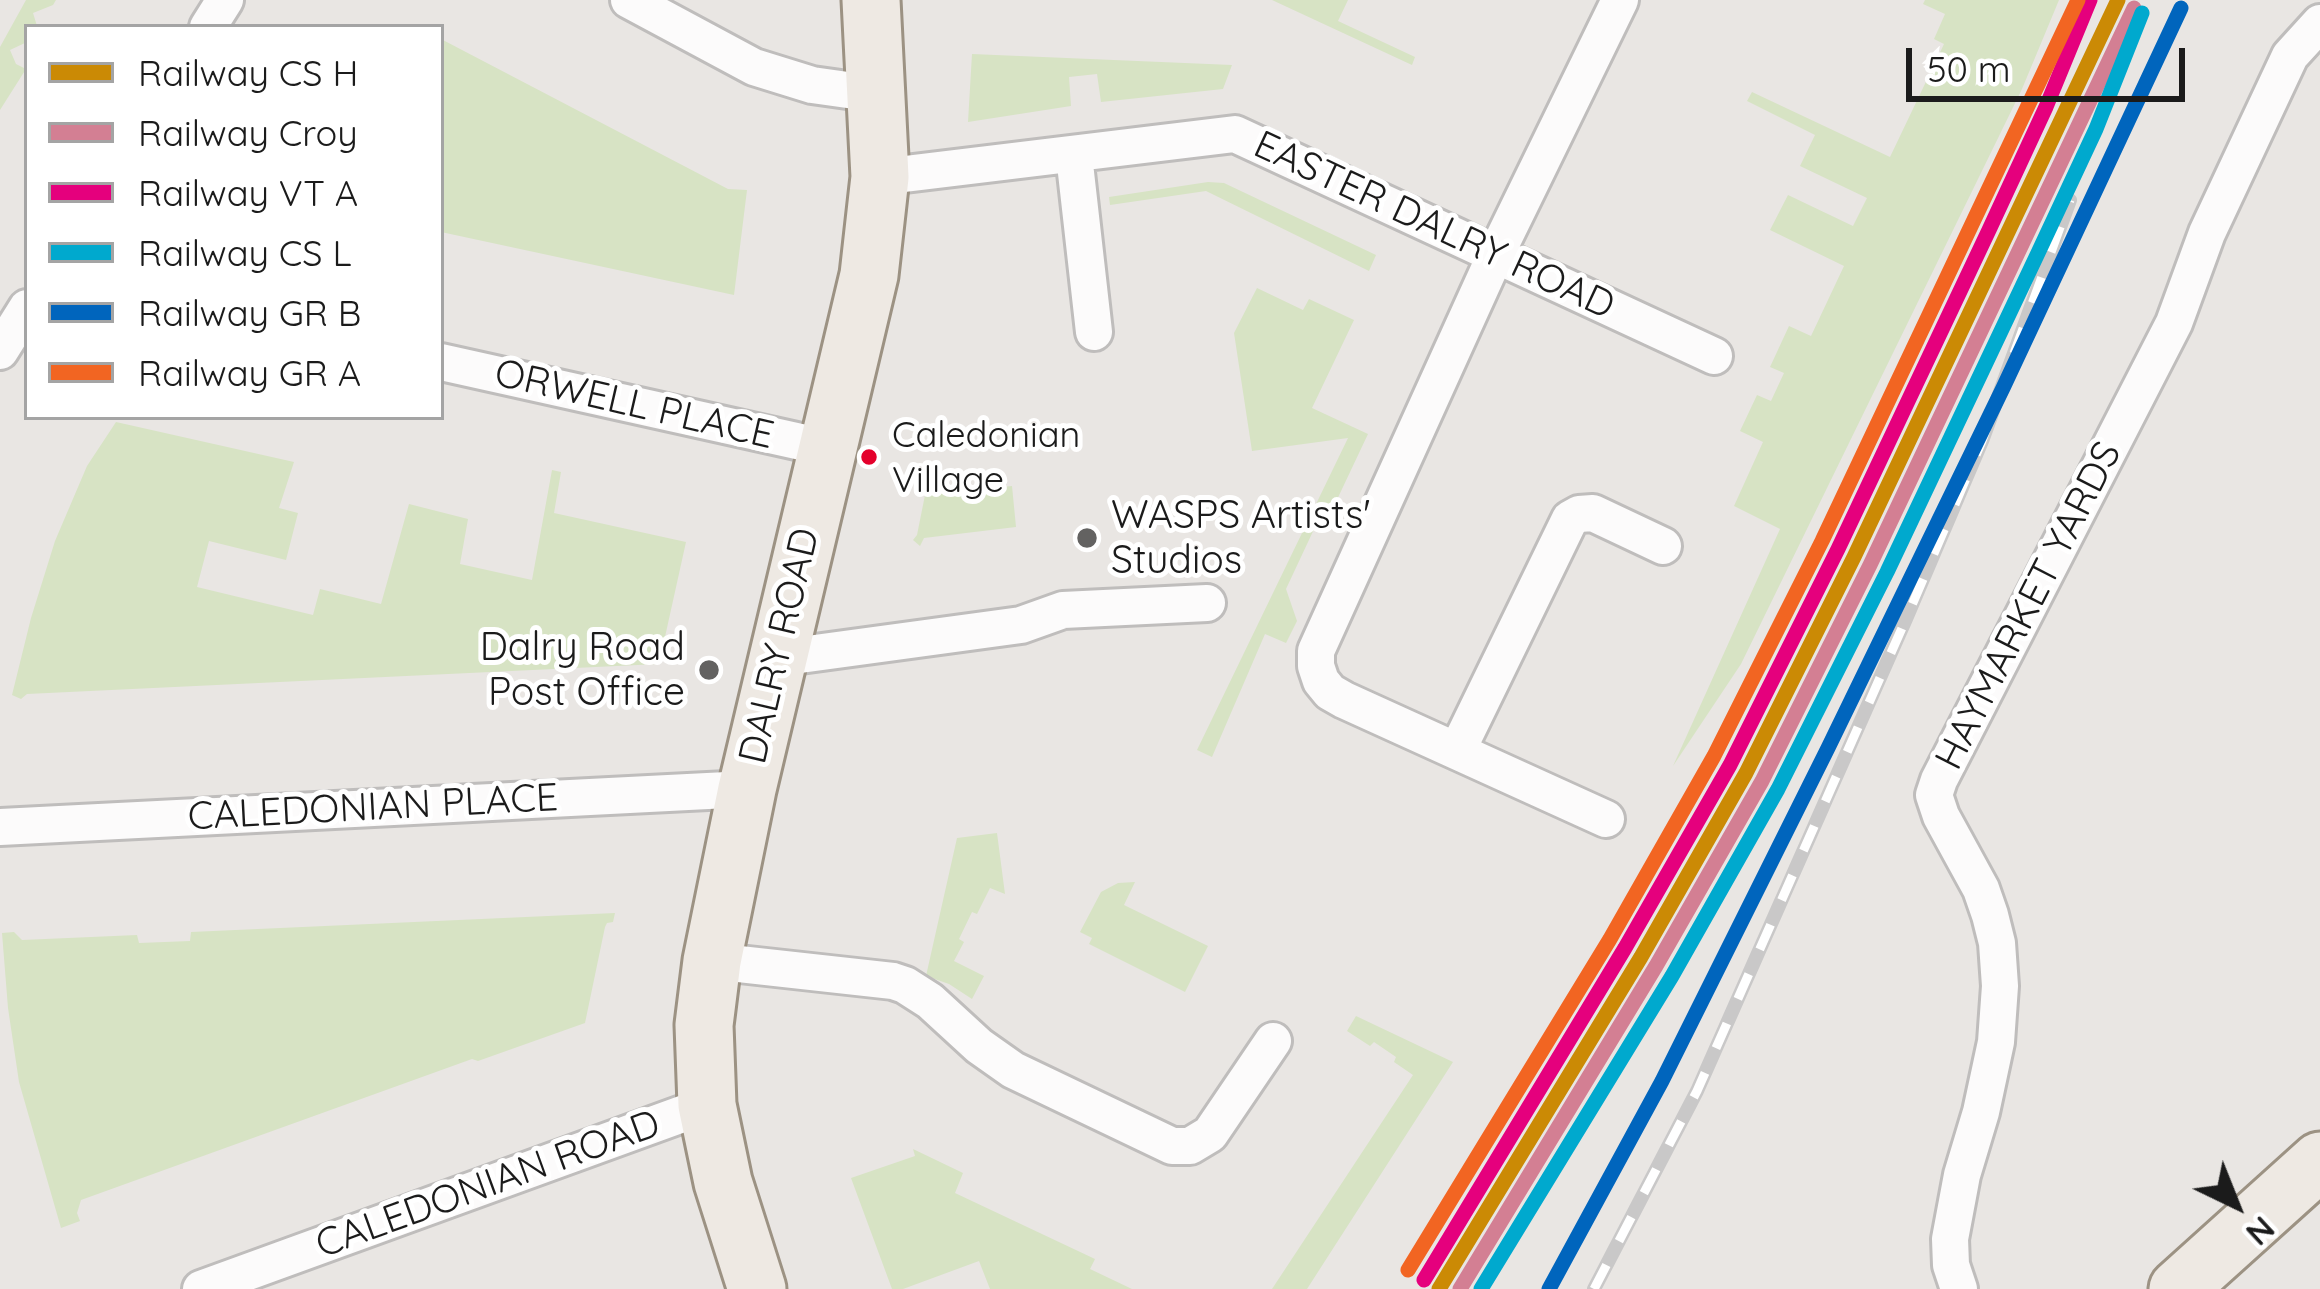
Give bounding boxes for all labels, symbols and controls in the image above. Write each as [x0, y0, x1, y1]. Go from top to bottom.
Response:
legend [24, 24, 444, 420]
scale bar [1912, 24, 2191, 98]
text: 50 m [1927, 46, 2011, 91]
text: Railway CS H [138, 50, 358, 95]
text: Railway Croy [138, 110, 358, 155]
street label: EASTER DALRY ROAD [1246, 122, 1622, 330]
text: Railway VT A [138, 170, 358, 215]
text: Railway CS L [138, 230, 352, 275]
text: Railway GR B [138, 290, 361, 335]
text: Railway GR A [138, 350, 361, 395]
street label: ORWELL PLACE [490, 350, 778, 460]
place label: Caledonian Village [892, 414, 1080, 499]
street label: HAYMARKET YARDS [1926, 434, 2132, 778]
marker: Caledonian Village [858, 446, 880, 468]
place label: WASPS Artists' Studios [1111, 493, 1371, 584]
street label: DALRY ROAD [730, 524, 830, 768]
marker: WASPS Artists' Studios [1074, 525, 1100, 551]
place label: Dalry Road Post Office [480, 625, 685, 716]
marker: Dalry Road Post Office [696, 657, 722, 683]
street label: CALEDONIAN PLACE [187, 775, 559, 841]
street label: CALEDONIAN ROAD [310, 1101, 666, 1269]
north arrow [2176, 1145, 2296, 1265]
text: N [2238, 1208, 2284, 1255]

